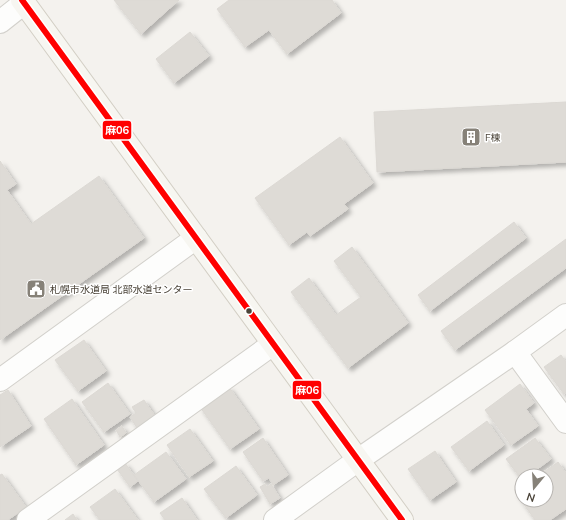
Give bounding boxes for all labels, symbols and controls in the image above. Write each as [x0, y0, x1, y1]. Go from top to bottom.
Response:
line badge: 麻06 [102, 120, 132, 140]
text: 麻06 [105, 123, 129, 137]
building icon: F棟 [460, 126, 482, 148]
place label: F棟 [485, 131, 501, 144]
public building icon: 札幌市水道局 北部水道センター [25, 278, 47, 300]
place label: 札幌市水道局 北部水道センター [50, 283, 193, 296]
unlabelled marker [244, 306, 254, 316]
line badge: 麻06 [292, 380, 322, 400]
text: 麻06 [295, 383, 319, 397]
north arrow [514, 468, 554, 508]
text: N [525, 490, 537, 505]

